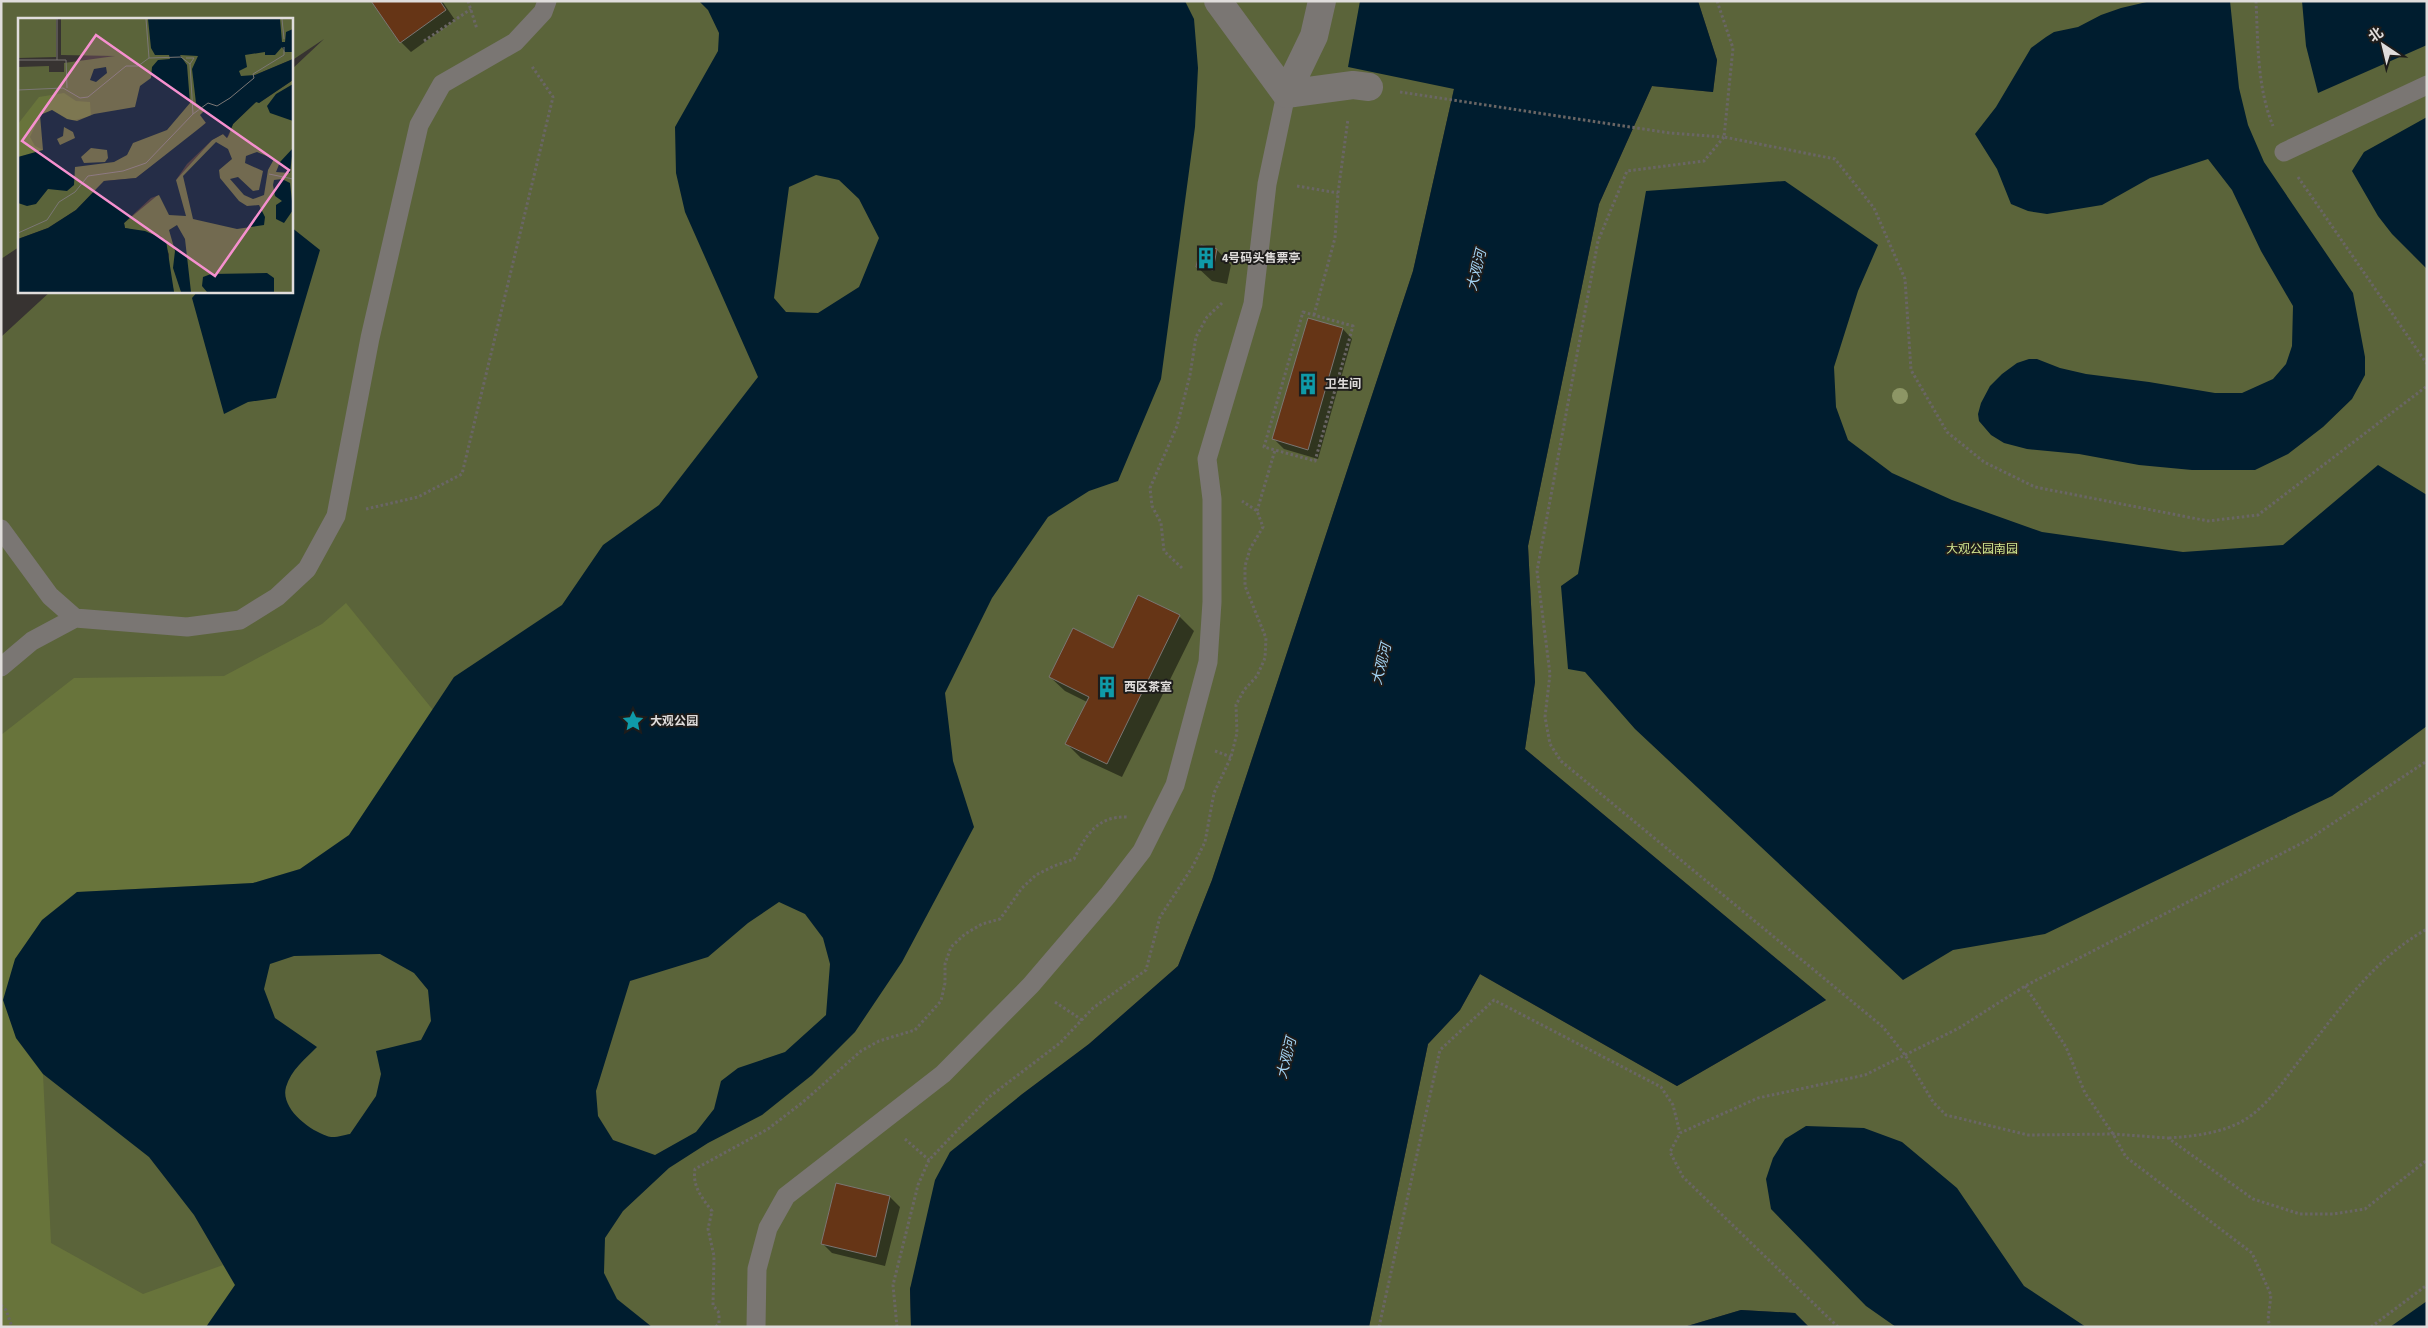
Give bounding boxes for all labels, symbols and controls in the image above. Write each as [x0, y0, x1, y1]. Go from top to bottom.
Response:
inset map [18, 18, 292, 292]
north arrow [2358, 20, 2408, 70]
text: 北 [2365, 23, 2388, 47]
building icon: 4号码头售票亭 [1193, 245, 1219, 271]
water label: 大观河 [1462, 245, 1492, 293]
place label: 4号码头售票亭 [1222, 250, 1300, 267]
building icon: 卫生间 [1295, 371, 1321, 397]
place label: 卫生间 [1325, 376, 1361, 393]
park label: 大观公园南园 [1946, 541, 2018, 558]
water label: 大观河 [1367, 639, 1397, 687]
building icon: 西区茶室 [1094, 674, 1120, 700]
place label: 西区茶室 [1124, 679, 1172, 696]
place icon: 大观公园 [620, 708, 646, 734]
place label: 大观公园 [650, 713, 698, 730]
water label: 大观河 [1272, 1033, 1302, 1081]

